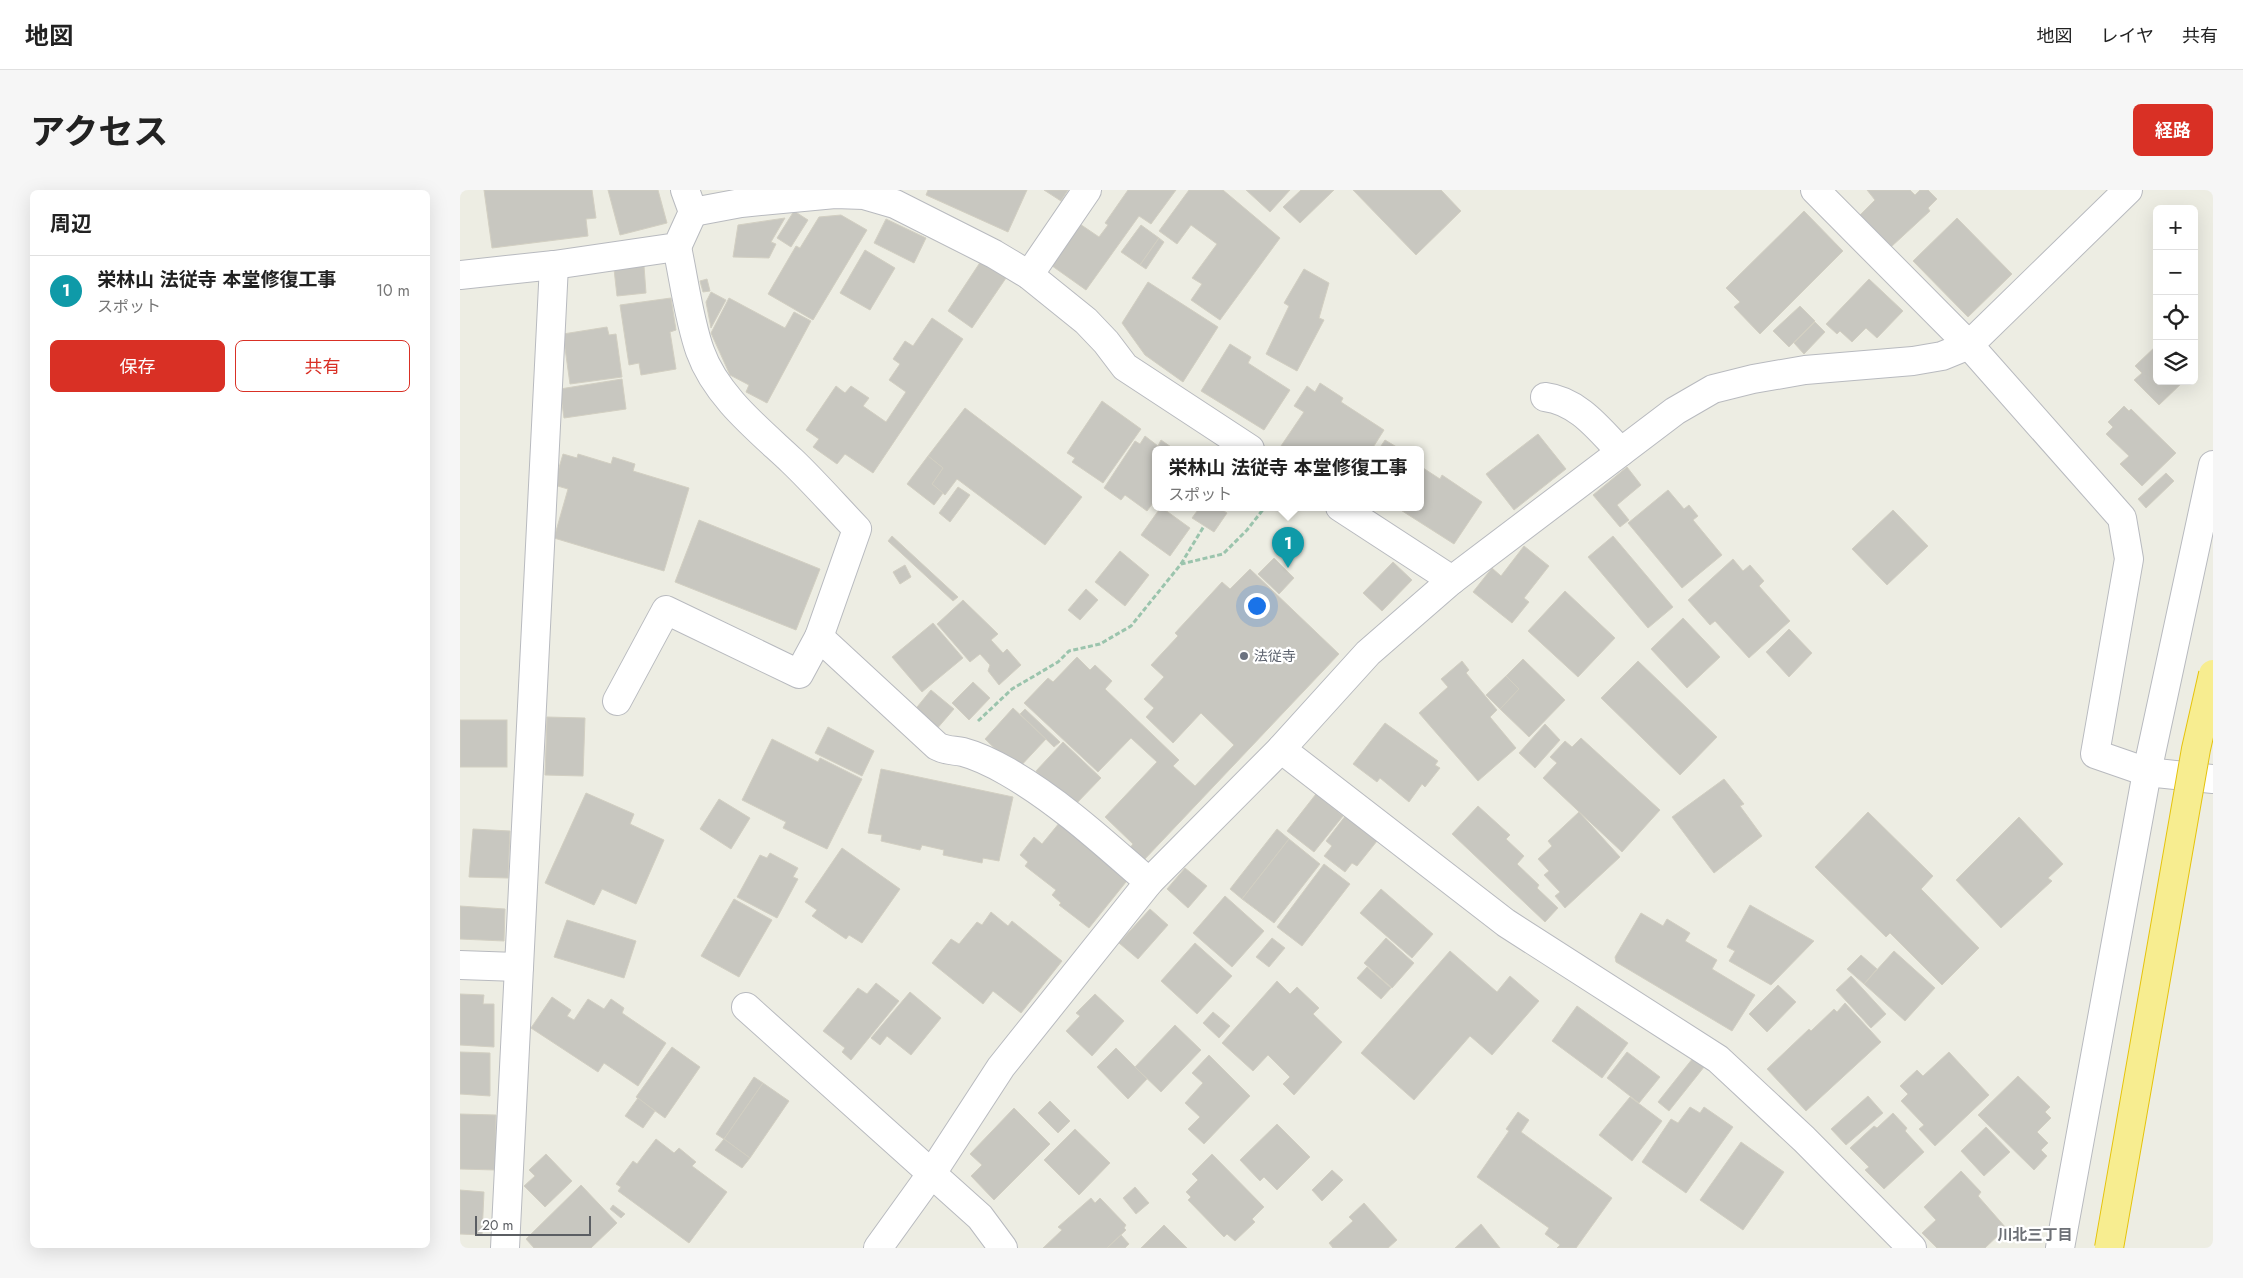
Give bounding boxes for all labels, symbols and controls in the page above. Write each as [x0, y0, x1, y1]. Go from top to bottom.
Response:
text: 地図 [25, 18, 73, 53]
text: 地図 [2037, 23, 2073, 49]
text: レイヤ [2101, 23, 2154, 49]
text: 共有 [2182, 23, 2218, 49]
button: 経路 [2133, 104, 2213, 156]
text: アクセス [30, 107, 168, 157]
map controls [2153, 205, 2198, 385]
button: + [2153, 205, 2198, 250]
text: 周辺 [50, 209, 92, 239]
button: − [2153, 250, 2198, 295]
text: 栄林山 法従寺 本堂修復工事 [97, 266, 336, 293]
text: 1 [62, 279, 70, 302]
text: 10 m [376, 279, 410, 302]
text: スポット [97, 295, 161, 318]
button: locate [2153, 295, 2198, 340]
button: 保存 [50, 340, 225, 392]
button: 共有 [235, 340, 410, 392]
button: layers [2153, 340, 2198, 385]
popup [1152, 446, 1424, 511]
text: 栄林山 法従寺 本堂修復工事 [1168, 454, 1408, 481]
text: スポット [1168, 483, 1232, 506]
pin: 1 [1272, 527, 1304, 568]
your location [1244, 593, 1270, 619]
place label: 法従寺 [1254, 646, 1296, 666]
marker: 法従寺 [1238, 650, 1250, 662]
scale bar [475, 1213, 591, 1236]
text: 20 m [482, 1215, 514, 1235]
district label: 川北三丁目 [1997, 1224, 2073, 1246]

